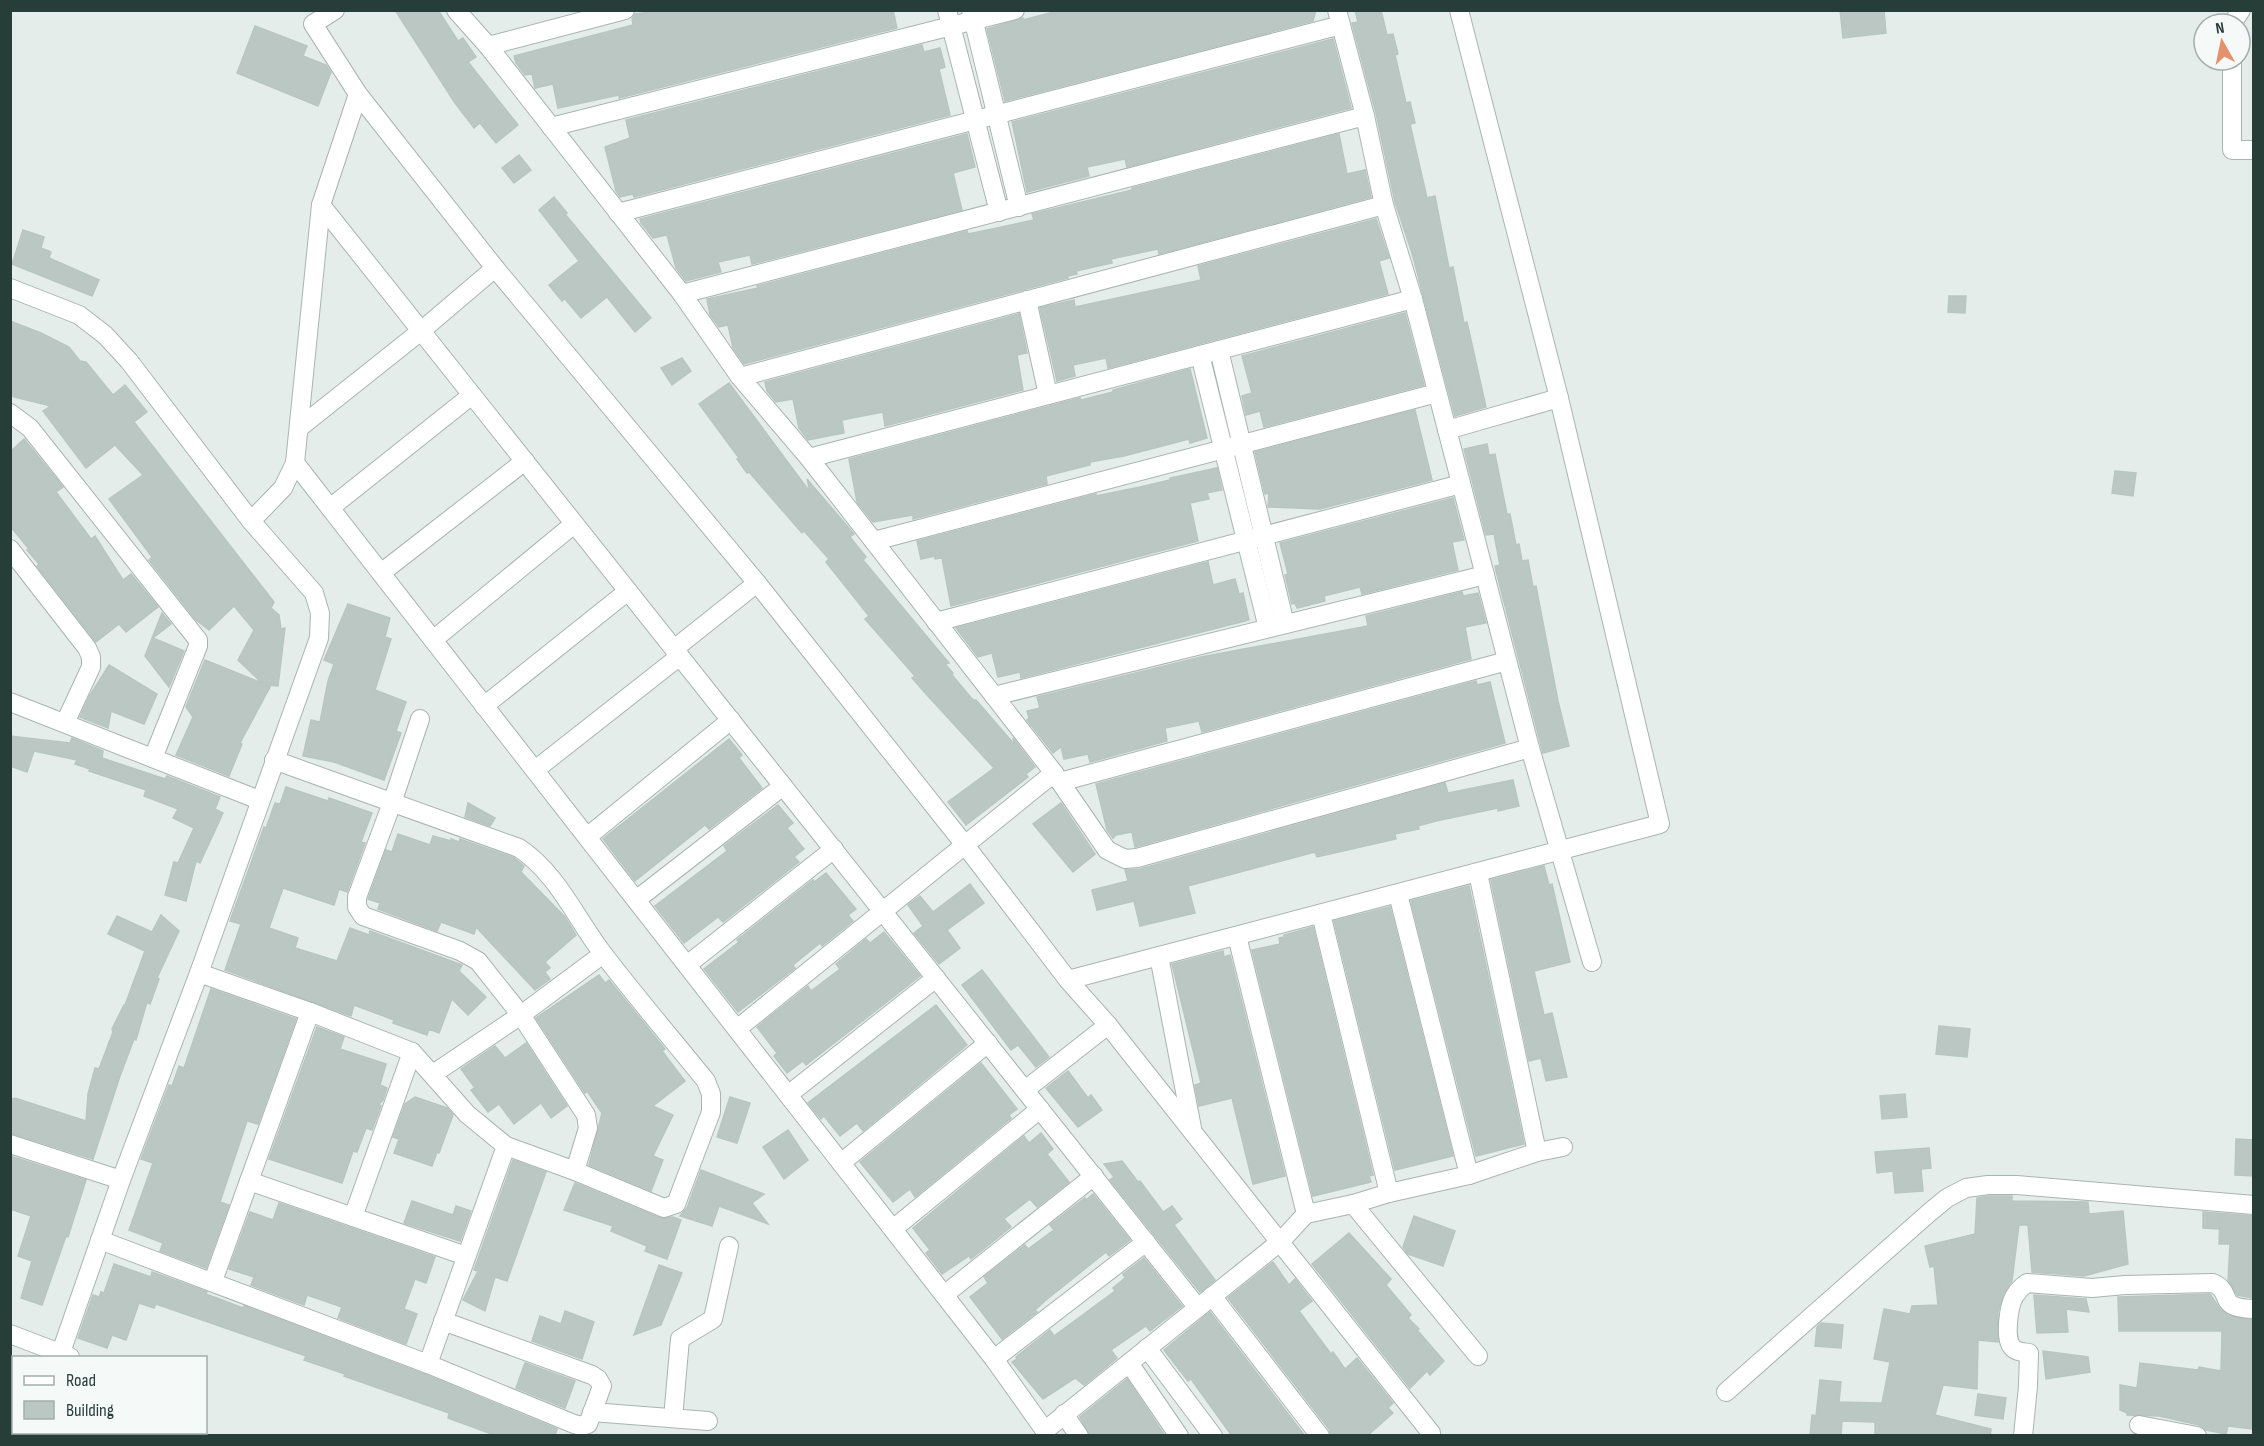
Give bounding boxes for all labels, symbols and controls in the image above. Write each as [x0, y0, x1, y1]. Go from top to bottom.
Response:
north arrow [2192, 12, 2252, 72]
text: N [2214, 19, 2226, 39]
legend [12, 1356, 207, 1434]
text: Road [66, 1370, 96, 1391]
text: Building [66, 1400, 114, 1421]

